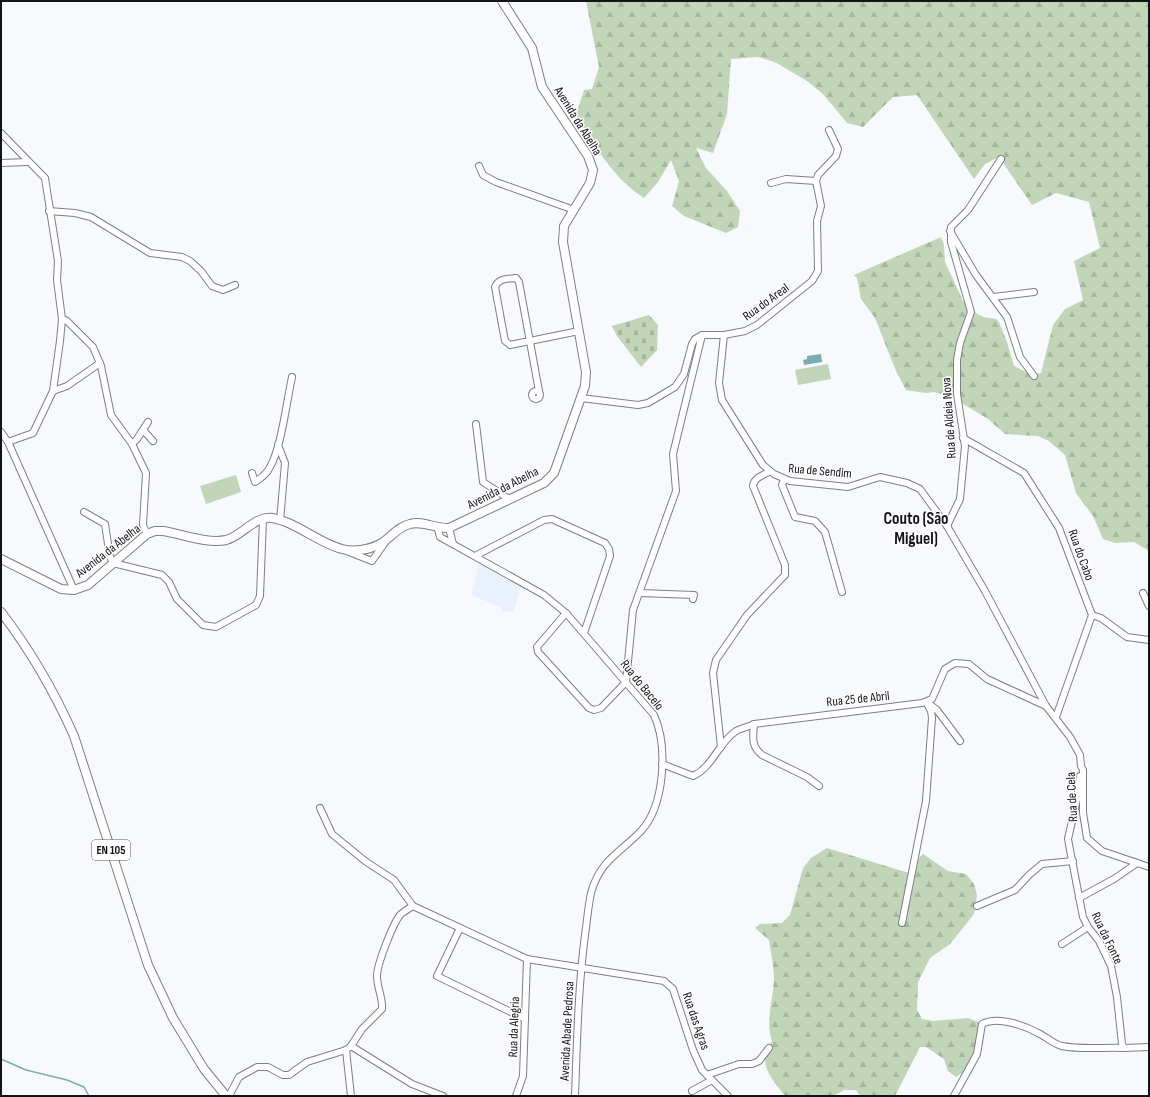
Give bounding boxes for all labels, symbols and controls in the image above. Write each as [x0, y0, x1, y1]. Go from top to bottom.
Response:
street label: Avenida da Abelha [550, 83, 605, 158]
street label: Rua do Areal [740, 280, 792, 324]
street label: Rua de Aldeia Nova [938, 377, 960, 459]
street label: Rua de Sendim [788, 460, 852, 482]
street label: Avenida da Abelha [464, 463, 541, 513]
district label: Couto (São Miguel) [884, 509, 949, 549]
street label: Avenida da Abelha [72, 521, 144, 582]
street label: Rua do Cabo [1064, 527, 1098, 583]
street label: Rua do Bacelo [617, 656, 667, 714]
street label: Rua 25 de Abril [826, 688, 890, 710]
street label: Rua de Cela [1063, 772, 1081, 822]
road number: EN 105 [92, 840, 130, 860]
street label: Rua da Fonte [1088, 909, 1126, 967]
street label: Avenida Abade Pedrosa [556, 981, 578, 1082]
street label: Rua das Agras [679, 990, 713, 1052]
street label: Rua da Alegria [505, 996, 523, 1058]

